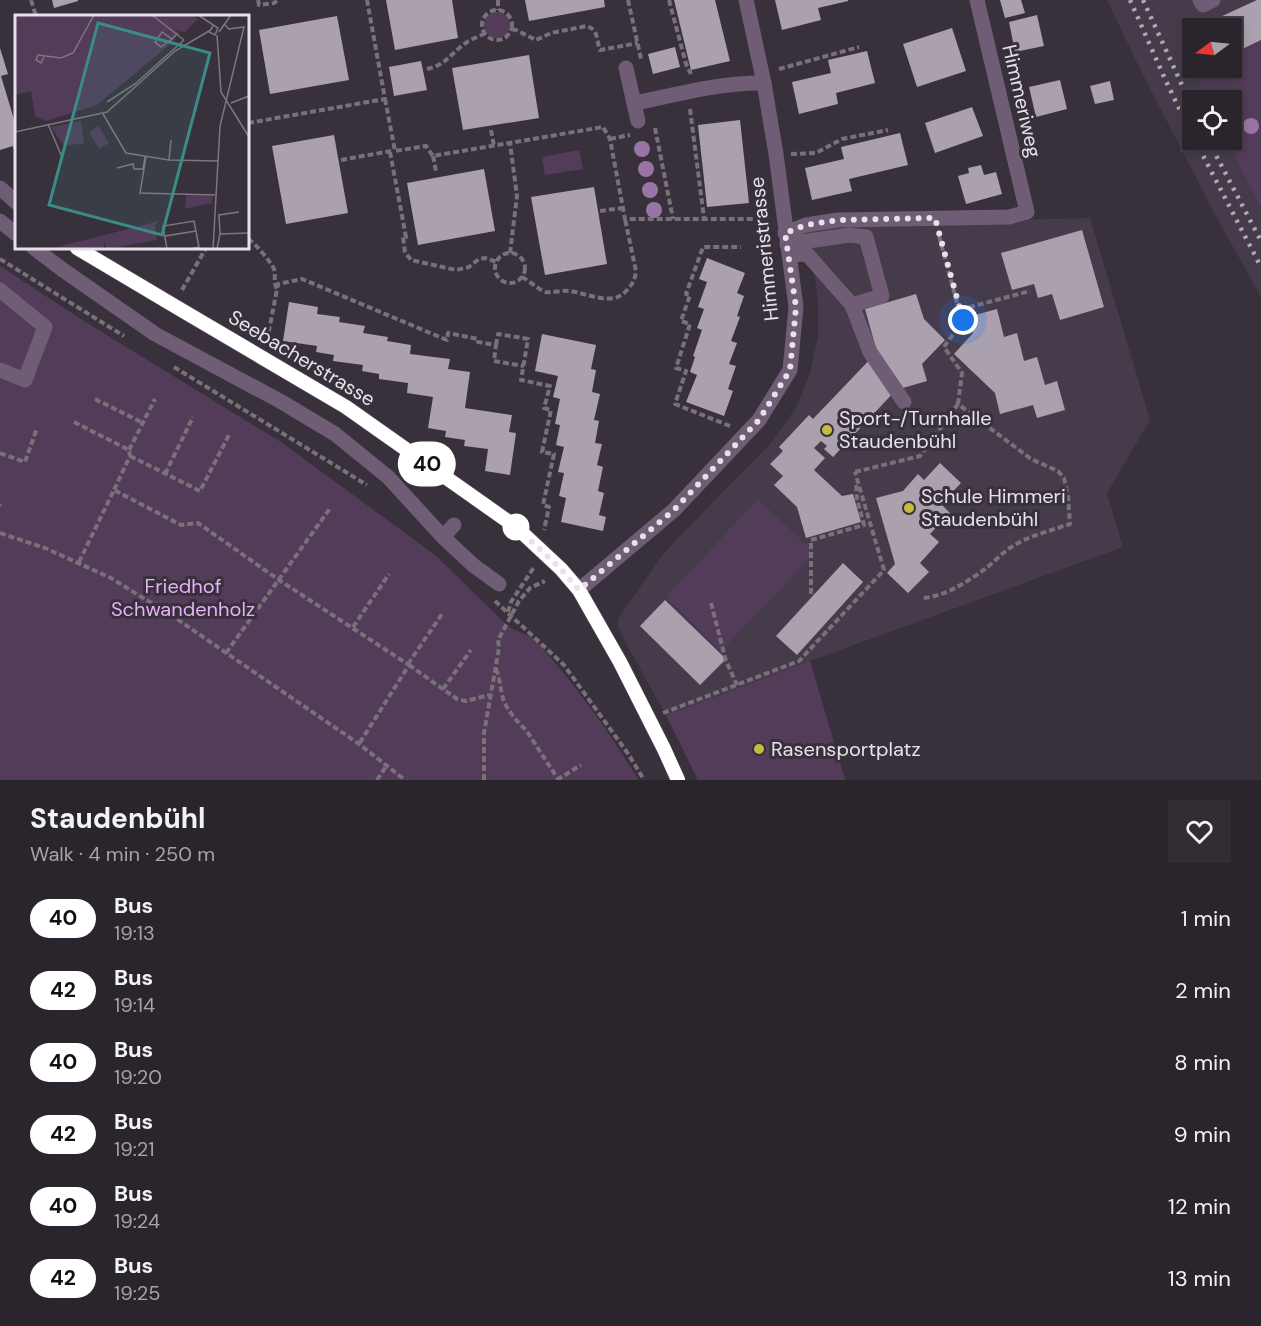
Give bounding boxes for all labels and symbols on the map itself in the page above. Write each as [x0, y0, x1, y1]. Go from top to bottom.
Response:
inset map [15, 15, 249, 249]
north arrow [1182, 18, 1242, 78]
street label: Himmeriweg [996, 42, 1048, 160]
street label: Himmeristrasse [744, 176, 784, 322]
street label: Seebacherstrasse [224, 304, 380, 412]
your location [948, 305, 978, 335]
place label: Sport-/Turnhalle Staudenbühl [839, 405, 992, 454]
marker: Sport-/Turnhalle Staudenbühl [820, 423, 834, 437]
line badge: 40 [400, 444, 454, 484]
place label: Schule Himmeri Staudenbühl [921, 483, 1066, 532]
marker: Schule Himmeri Staudenbühl [902, 501, 916, 515]
unlabelled marker [503, 514, 529, 540]
park label: Friedhof Schwandenholz [111, 573, 255, 622]
place label: Rasensportplatz [771, 736, 921, 762]
marker: Rasensportplatz [752, 742, 766, 756]

